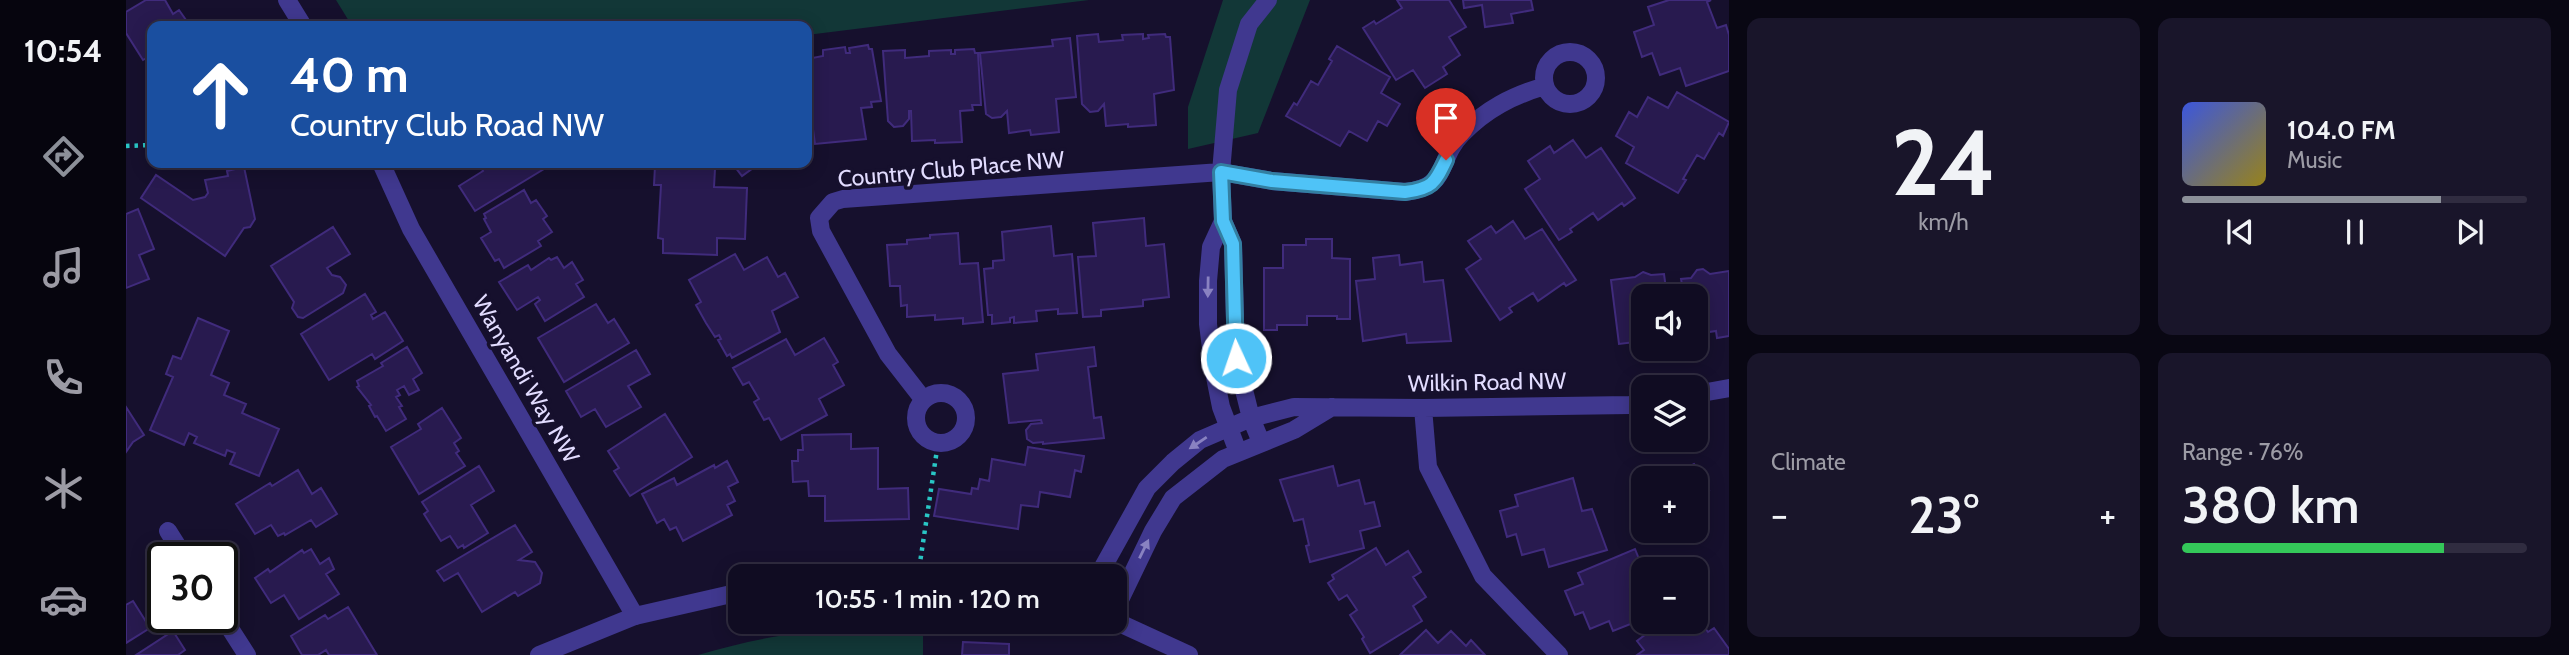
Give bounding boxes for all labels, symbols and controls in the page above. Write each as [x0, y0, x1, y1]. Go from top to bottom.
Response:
text: 10:54 [24, 31, 102, 70]
text: 40 m [290, 45, 409, 104]
icon: ahead [175, 49, 266, 140]
pin [1416, 88, 1476, 160]
icon: arrive [1427, 99, 1465, 137]
text: Country Club Road NW [290, 105, 604, 144]
text: 24 [1891, 107, 1996, 218]
text: 104.0 FM [2287, 114, 2396, 146]
icon: directions [39, 132, 88, 181]
street label: Country Club Place NW [837, 145, 1066, 193]
text: Music [2287, 146, 2342, 174]
text: km/h [1918, 208, 1969, 236]
icon: previous [2221, 213, 2259, 251]
icon: pause [2336, 213, 2374, 251]
icon: next [2451, 213, 2489, 251]
icon: music [39, 243, 88, 292]
one-way arrow [1203, 276, 1214, 298]
map controls [1631, 284, 1708, 634]
button: sound [1631, 284, 1708, 361]
street label: Wanyandi Way NW [467, 290, 585, 468]
position arrow [1199, 321, 1273, 395]
icon: phone [39, 353, 88, 402]
street label: Wilkin Road NW [1408, 367, 1567, 397]
button: layers [1631, 375, 1708, 452]
one-way arrow [1188, 437, 1208, 450]
text: Range · 76% [2182, 438, 2303, 466]
text: Climate [1771, 448, 1846, 476]
icon: climate [39, 464, 88, 513]
button: + [1631, 466, 1708, 543]
text: 380 km [2182, 473, 2360, 536]
text: 23° [1908, 483, 1979, 546]
text: − [1771, 491, 1788, 538]
text: + [2099, 491, 2116, 538]
one-way arrow [1139, 539, 1150, 559]
speed limit sign: 30 [147, 542, 238, 633]
button: − [1631, 557, 1708, 634]
icon: car [39, 575, 88, 624]
text: 10:55 · 1 min · 120 m [815, 583, 1040, 615]

